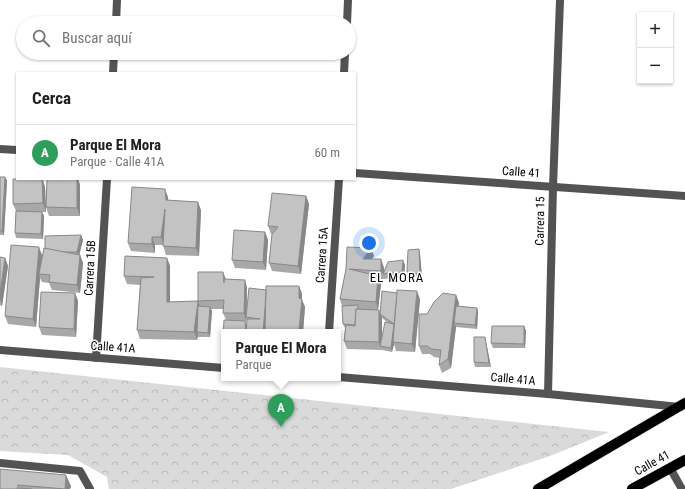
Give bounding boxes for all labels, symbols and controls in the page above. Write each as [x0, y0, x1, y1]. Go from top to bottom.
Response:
map controls [637, 12, 673, 84]
button: + [637, 12, 673, 48]
search box [16, 16, 356, 60]
icon: search [30, 27, 52, 49]
text: Buscar aquí [62, 29, 132, 47]
button: − [637, 48, 673, 84]
text: Cerca [32, 88, 71, 108]
text: Parque El Mora [70, 136, 161, 154]
text: A [41, 145, 49, 160]
text: 60 m [314, 145, 340, 160]
text: Parque · Calle 41A [70, 154, 164, 169]
street label: Calle 41 [501, 164, 541, 180]
street label: Carrera 15 [533, 196, 547, 246]
street label: Carrera 15A [313, 226, 331, 283]
your location [359, 233, 379, 253]
street label: Carrera 15B [82, 240, 98, 296]
district label: EL MORA [370, 270, 424, 285]
popup [221, 329, 341, 381]
street label: Calle 41A [90, 338, 136, 356]
text: Parque El Mora [235, 339, 327, 357]
text: Parque [235, 357, 272, 372]
street label: Calle 41A [490, 370, 536, 388]
pin: A [268, 394, 294, 427]
street label: Calle 41 [632, 448, 672, 478]

